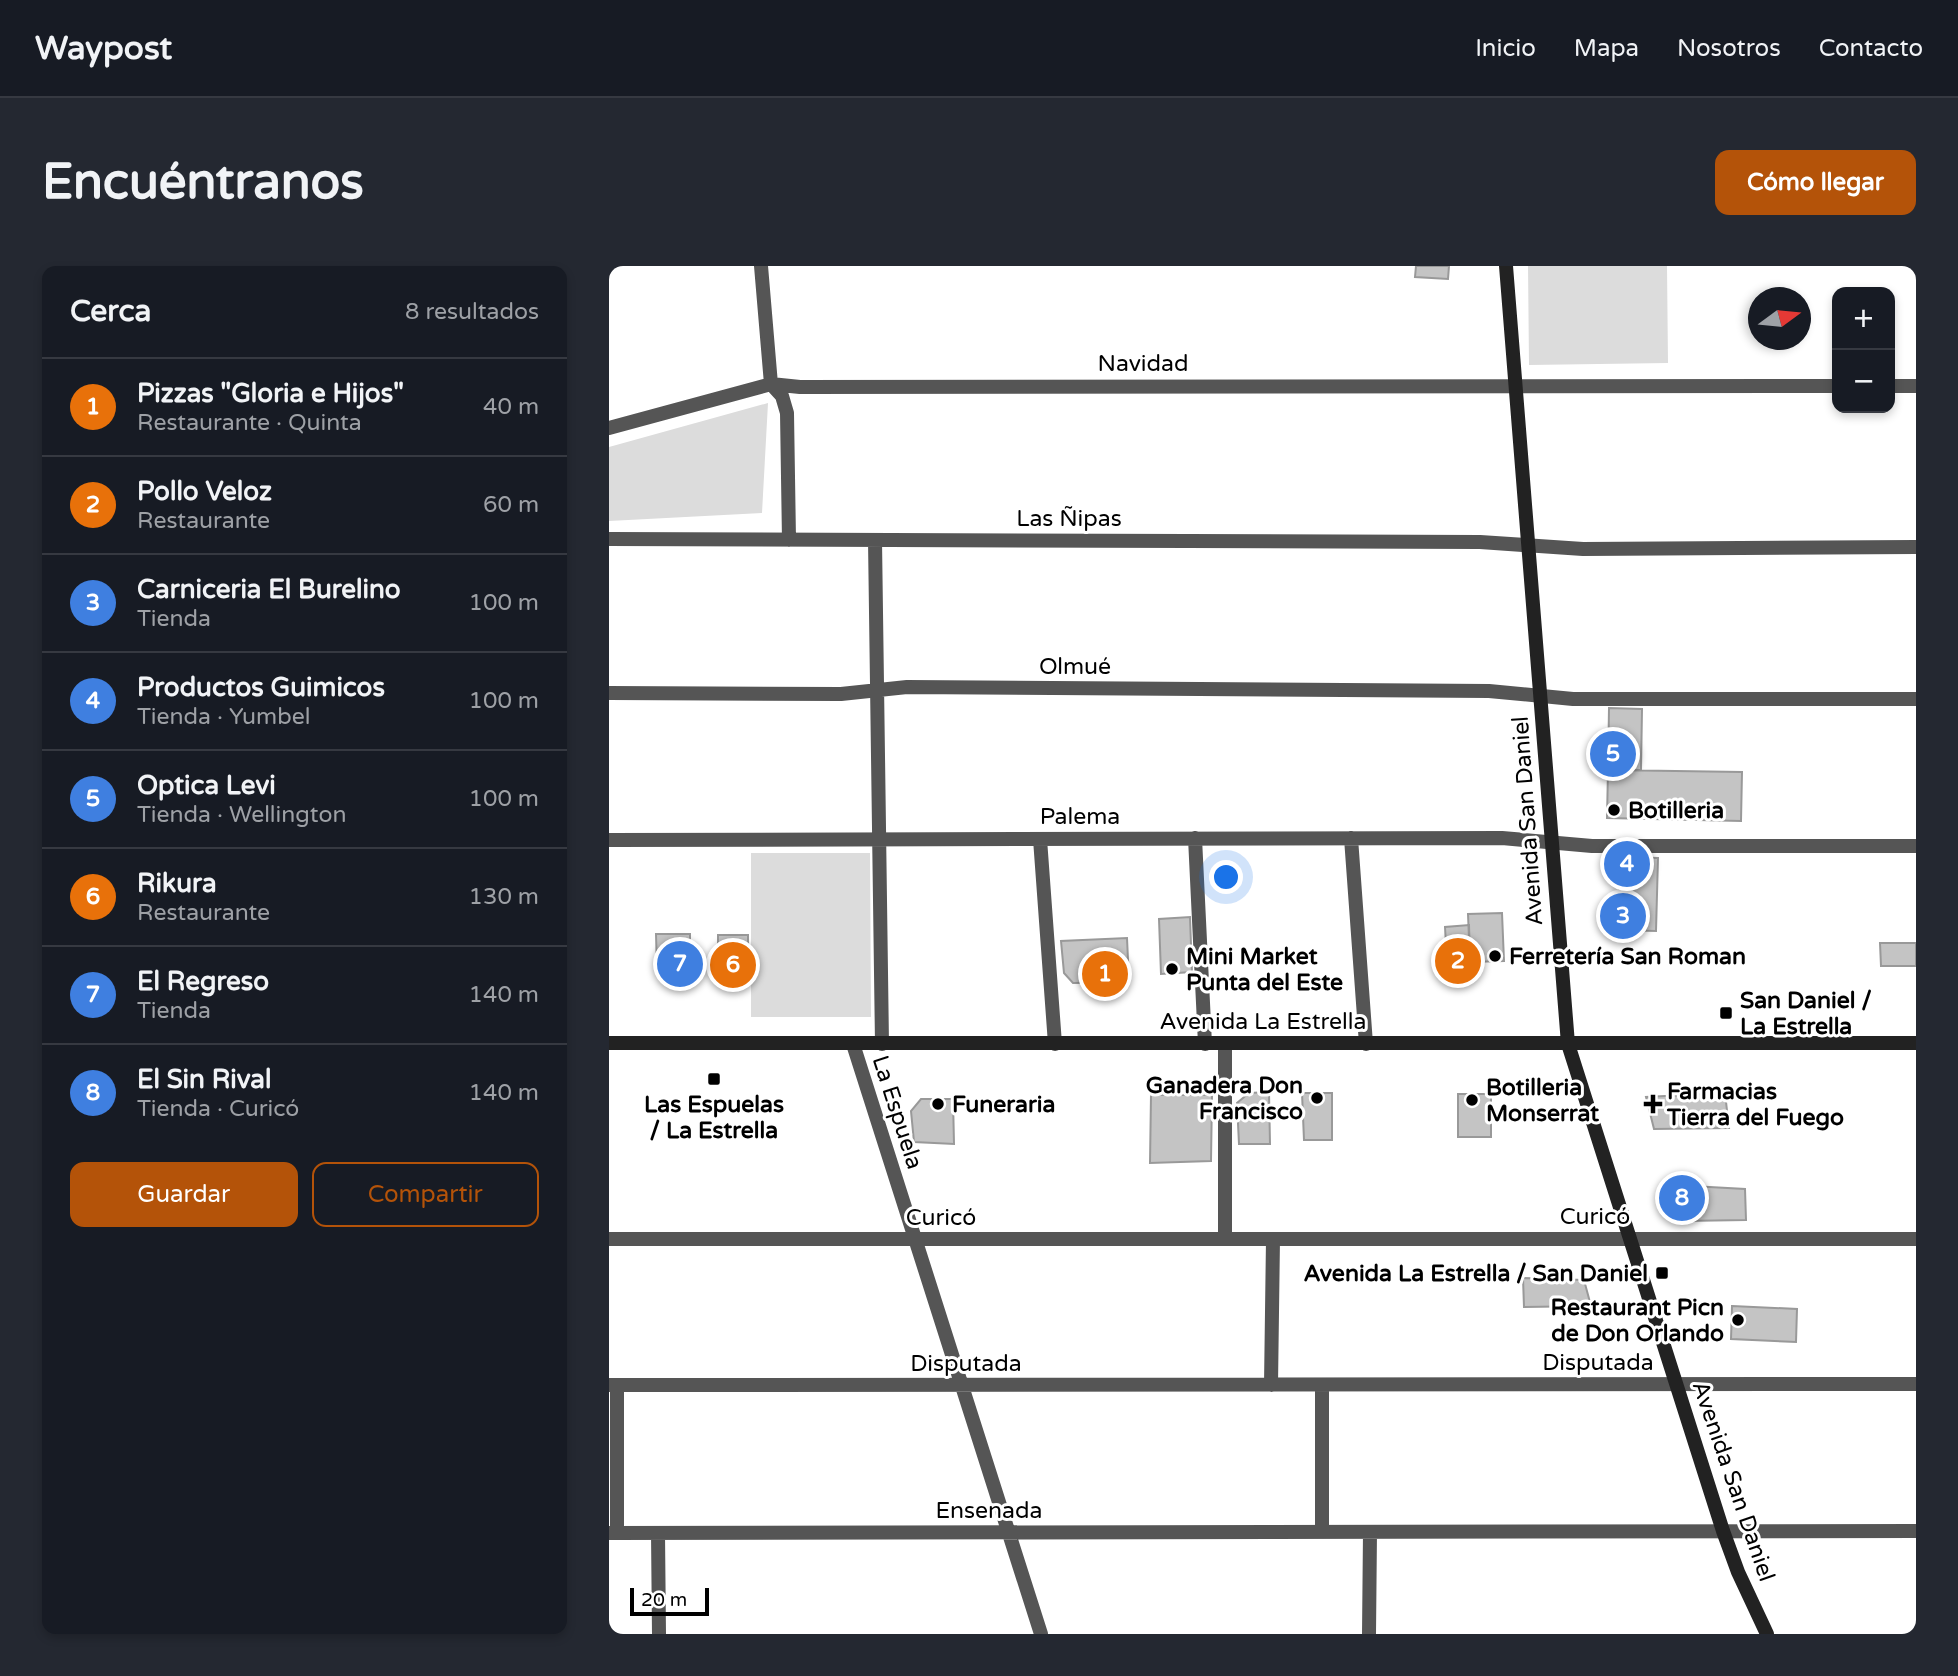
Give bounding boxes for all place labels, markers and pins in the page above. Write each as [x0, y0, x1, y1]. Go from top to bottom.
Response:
pin: 5 [1590, 728, 1636, 780]
place label: Botilleria [1628, 797, 1724, 825]
marker: Botilleria [1606, 802, 1622, 818]
pin: 4 [1604, 838, 1650, 890]
pin: 3 [1600, 890, 1646, 942]
pin: 2 [1435, 935, 1481, 987]
pin: 7 [657, 938, 703, 990]
pin: 6 [710, 939, 756, 991]
place label: Mini Market Punta del Este [1186, 943, 1343, 997]
place label: Ferretería San Roman [1509, 943, 1746, 971]
pin: 1 [1082, 948, 1128, 1000]
marker: Ferretería San Roman [1487, 948, 1503, 964]
marker: Mini Market Punta del Este [1164, 961, 1180, 977]
place label: San Daniel / La Estrella [1740, 987, 1872, 1041]
marker: San Daniel / La Estrella [1718, 1005, 1734, 1021]
marker: Las Espuelas / La Estrella [706, 1071, 722, 1087]
place label: Ganadera Don Francisco [1146, 1072, 1303, 1126]
place label: Botilleria Monserrat [1486, 1074, 1599, 1128]
place label: Farmacias Tierra del Fuego [1666, 1078, 1844, 1132]
marker: Ganadera Don Francisco [1309, 1090, 1325, 1106]
place label: Las Espuelas / La Estrella [644, 1091, 784, 1145]
place label: Funeraria [952, 1091, 1055, 1119]
marker: Botilleria Monserrat [1464, 1092, 1480, 1108]
marker: Funeraria [930, 1096, 946, 1112]
marker: Farmacias Tierra del Fuego [1645, 1096, 1661, 1112]
pin: 8 [1659, 1172, 1705, 1224]
place label: Avenida La Estrella / San Daniel [1304, 1260, 1648, 1288]
marker: Avenida La Estrella / San Daniel [1654, 1265, 1670, 1281]
place label: Restaurant Picn de Don Orlando [1551, 1294, 1724, 1348]
marker: Restaurant Picn de Don Orlando [1730, 1312, 1746, 1328]

